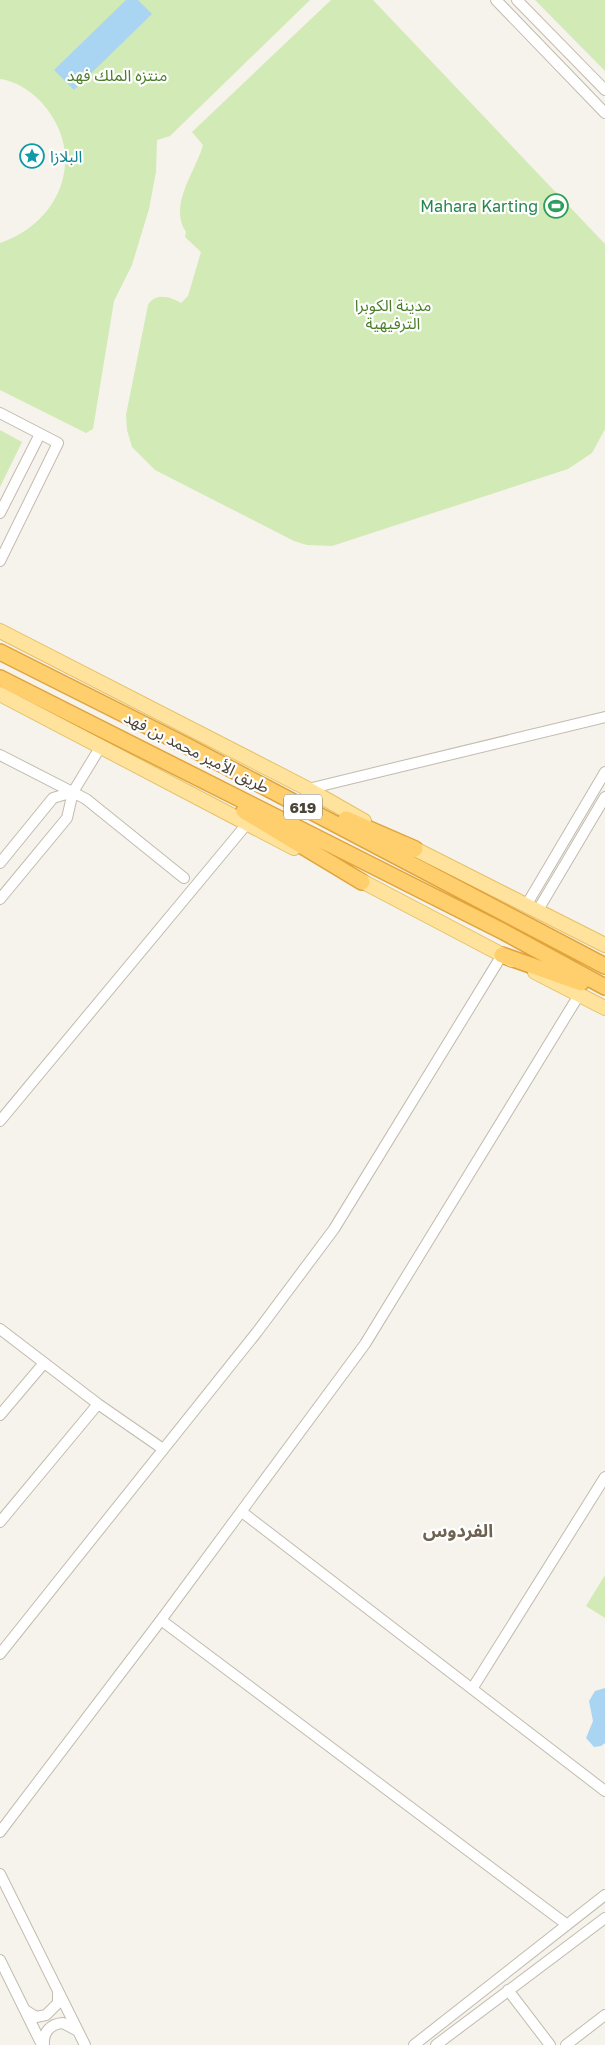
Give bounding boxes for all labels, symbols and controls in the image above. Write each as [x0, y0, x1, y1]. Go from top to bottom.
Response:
park label: منتزه الملك فهد [67, 65, 167, 85]
place icon: البلازا [19, 143, 45, 169]
place label: البلازا [50, 146, 82, 166]
sports icon: Mahara Karting [543, 193, 569, 219]
place label: Mahara Karting [420, 196, 538, 216]
park label: مدينة الكوبرا الترفيهية [355, 295, 431, 333]
street label: طريق الأمير محمد بن فهد [121, 707, 273, 798]
road number: 619 [284, 794, 322, 820]
district label: الفردوس [423, 1519, 493, 1542]

